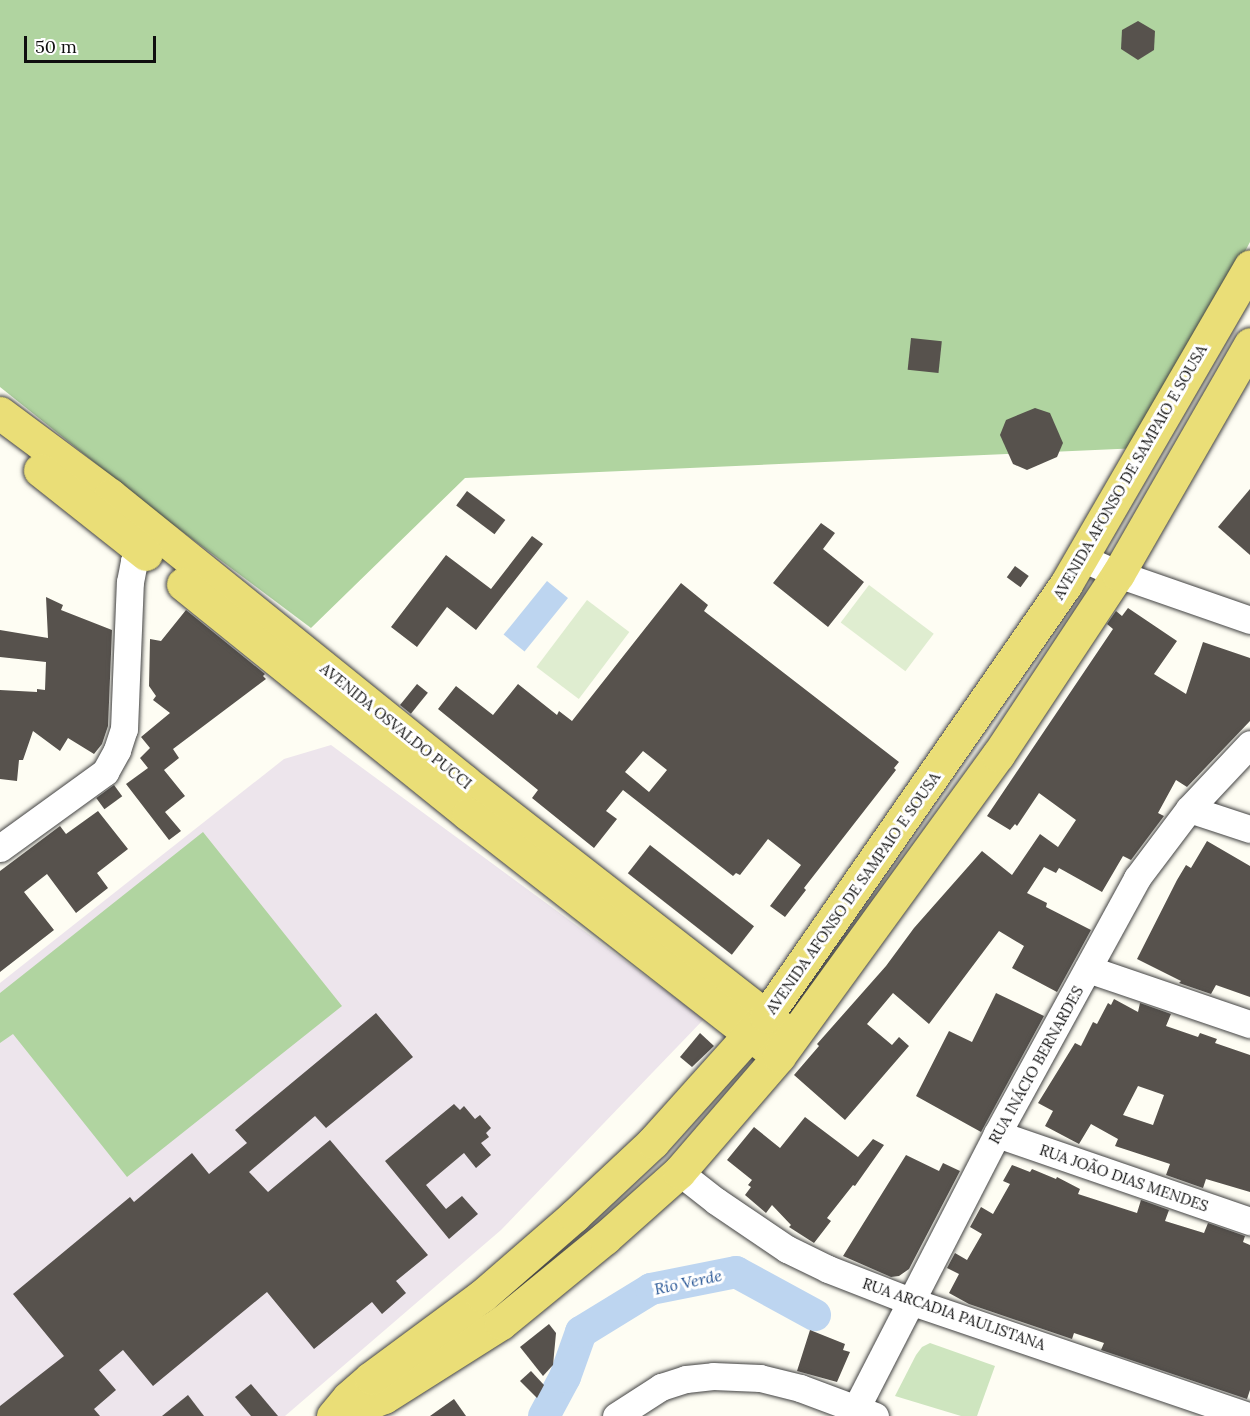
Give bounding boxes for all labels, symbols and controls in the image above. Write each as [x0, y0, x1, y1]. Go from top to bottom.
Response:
scale bar [27, 24, 159, 62]
text: 50 m [35, 35, 77, 58]
street label: AVENIDA AFONSO DE SAMPAIO E SOUSA [1049, 341, 1211, 603]
street label: AVENIDA OSVALDO PUCCI [317, 659, 475, 793]
street label: AVENIDA AFONSO DE SAMPAIO E SOUSA [762, 769, 944, 1017]
street label: RUA INÁCIO BERNARDES [985, 983, 1087, 1147]
street label: RUA JOÃO DIAS MENDES [1037, 1141, 1211, 1215]
water label: Rio Verde [652, 1265, 724, 1299]
street label: RUA ARCADIA PAULISTANA [860, 1274, 1048, 1354]

